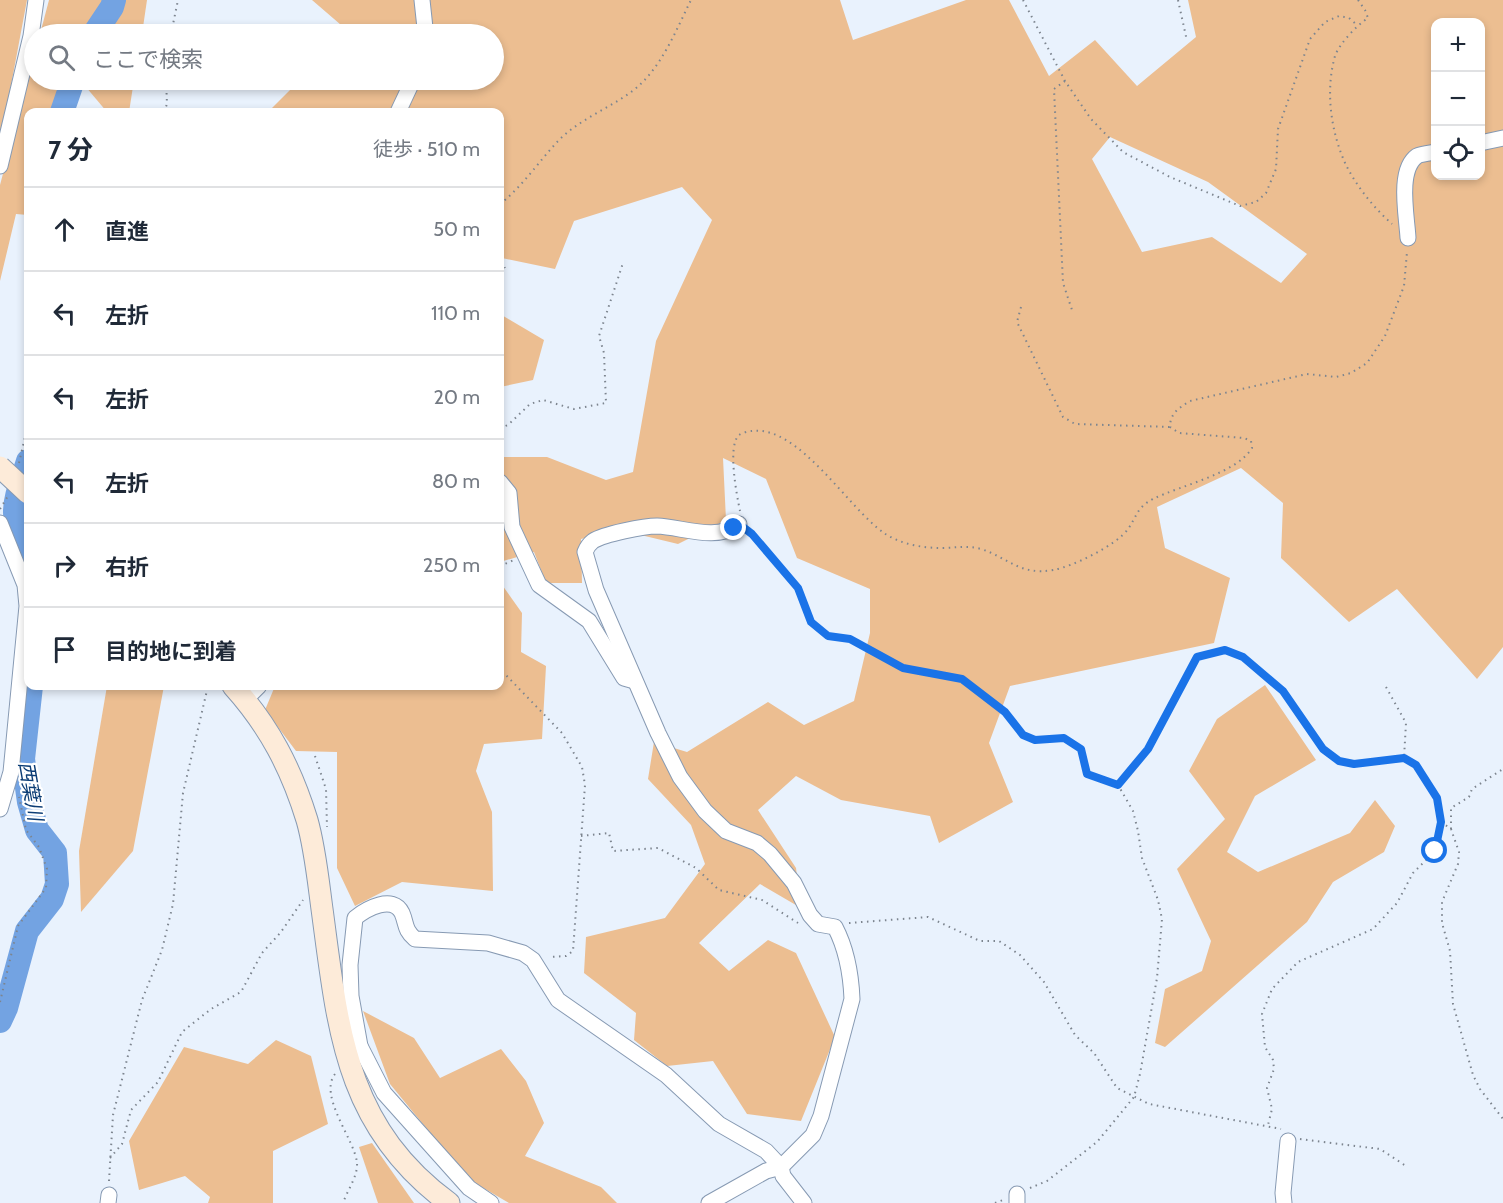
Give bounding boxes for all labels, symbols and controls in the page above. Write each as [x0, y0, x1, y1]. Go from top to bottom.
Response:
map controls [1431, 18, 1485, 180]
button: + [1431, 18, 1485, 72]
search box [24, 24, 504, 90]
icon: search [45, 41, 78, 74]
text: ここで検索 [93, 46, 203, 73]
button: − [1431, 72, 1485, 126]
button: locate [1431, 126, 1485, 180]
text: 7 分 [48, 134, 93, 166]
text: 徒歩 · 510 m [373, 137, 480, 161]
icon: ahead [48, 213, 81, 246]
text: 50 m [433, 217, 480, 241]
text: 直進 [105, 218, 149, 245]
icon: left [48, 297, 81, 330]
text: 110 m [431, 301, 480, 325]
text: 左折 [105, 302, 149, 329]
icon: left [48, 381, 81, 414]
text: 20 m [434, 385, 480, 409]
text: 左折 [105, 386, 149, 413]
icon: left [48, 465, 81, 498]
text: 80 m [432, 469, 480, 493]
text: 左折 [105, 470, 149, 497]
route end [720, 514, 746, 540]
icon: right [48, 549, 81, 582]
text: 250 m [423, 553, 480, 577]
text: 右折 [105, 554, 149, 581]
icon: arrive [48, 633, 81, 666]
text: 目的地に到着 [105, 638, 237, 665]
water label: 西葉川 [14, 759, 48, 825]
route start [1421, 837, 1447, 863]

